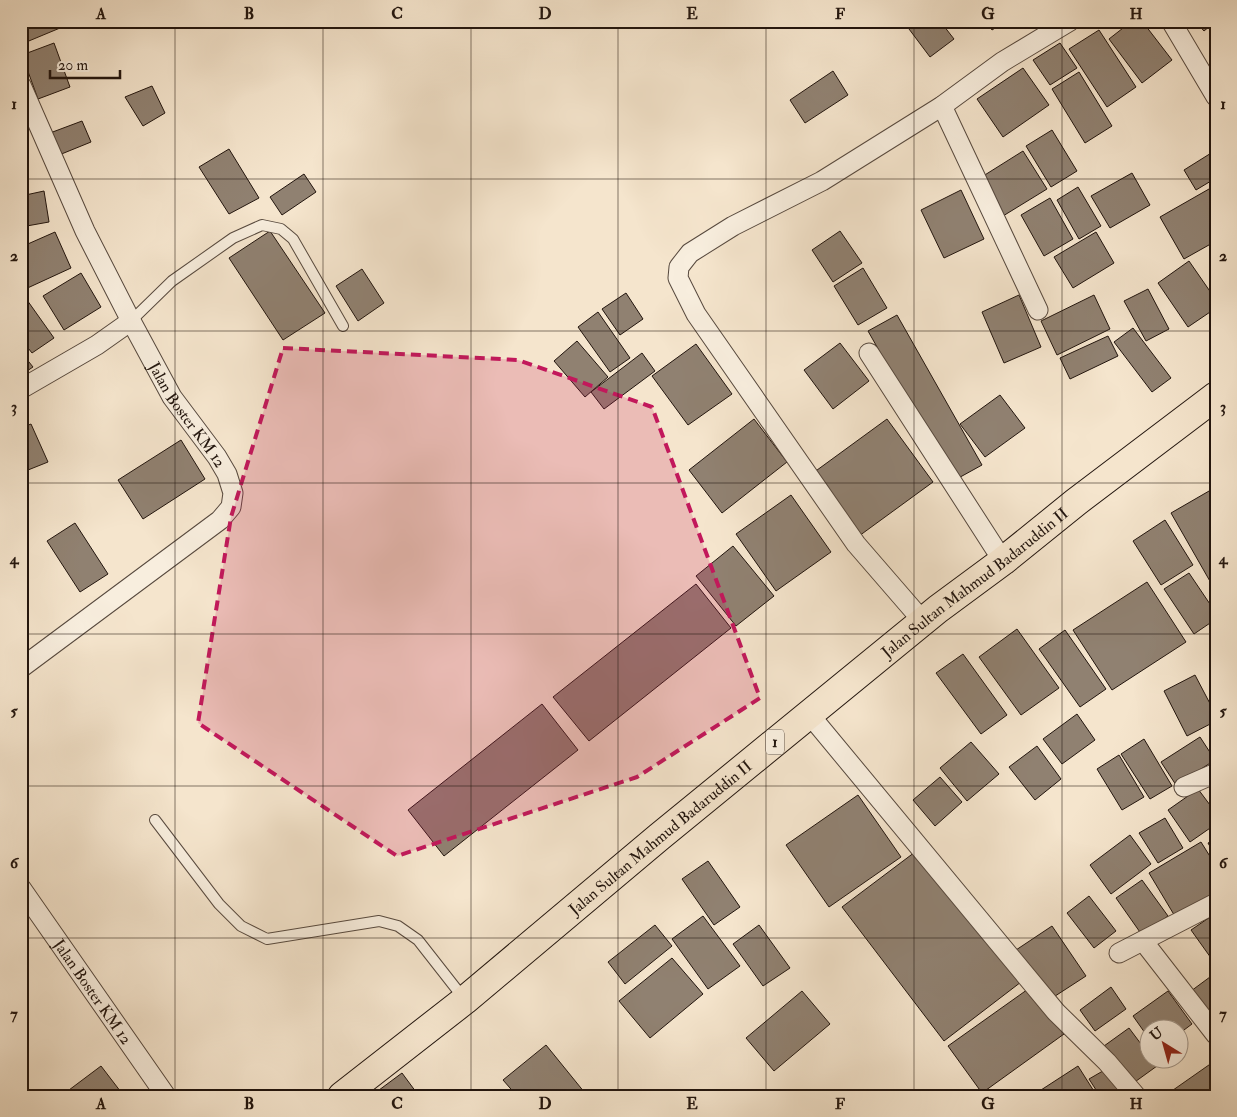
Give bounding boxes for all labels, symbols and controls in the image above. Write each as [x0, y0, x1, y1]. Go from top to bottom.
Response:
text: A [95, 4, 107, 24]
text: B [244, 4, 254, 24]
text: C [391, 4, 403, 24]
text: D [538, 4, 552, 24]
text: E [686, 4, 698, 24]
text: F [835, 4, 845, 24]
text: G [981, 4, 995, 24]
text: H [1129, 4, 1143, 24]
scale bar [50, 48, 120, 80]
text: 20 m [58, 56, 88, 75]
text: 1 [11, 94, 17, 114]
text: 1 [1220, 94, 1226, 114]
text: 2 [10, 246, 18, 266]
text: 2 [1219, 246, 1227, 266]
street label: Jalan Boster KM 12 [143, 358, 230, 471]
text: 3 [11, 397, 17, 417]
text: 3 [1220, 397, 1226, 417]
street label: Jalan Sultan Mahmud Badaruddin II [877, 503, 1073, 664]
text: 4 [9, 549, 20, 569]
text: 4 [1218, 549, 1229, 569]
text: 5 [10, 701, 18, 721]
text: 5 [1219, 701, 1227, 721]
road number: 1 [766, 730, 784, 754]
street label: Jalan Sultan Mahmud Badaruddin II [564, 756, 756, 921]
text: 6 [10, 853, 20, 873]
text: 6 [1219, 853, 1229, 873]
street label: Jalan Boster KM 12 [47, 935, 136, 1048]
text: 7 [10, 1004, 18, 1024]
text: 7 [1219, 1004, 1227, 1024]
north arrow [1140, 1020, 1190, 1070]
text: U [1147, 1024, 1166, 1044]
text: A [95, 1094, 107, 1114]
text: B [244, 1094, 254, 1114]
text: C [391, 1094, 403, 1114]
text: D [538, 1094, 552, 1114]
text: E [686, 1094, 698, 1114]
text: F [835, 1094, 845, 1114]
text: G [981, 1094, 995, 1114]
text: H [1129, 1094, 1143, 1114]

